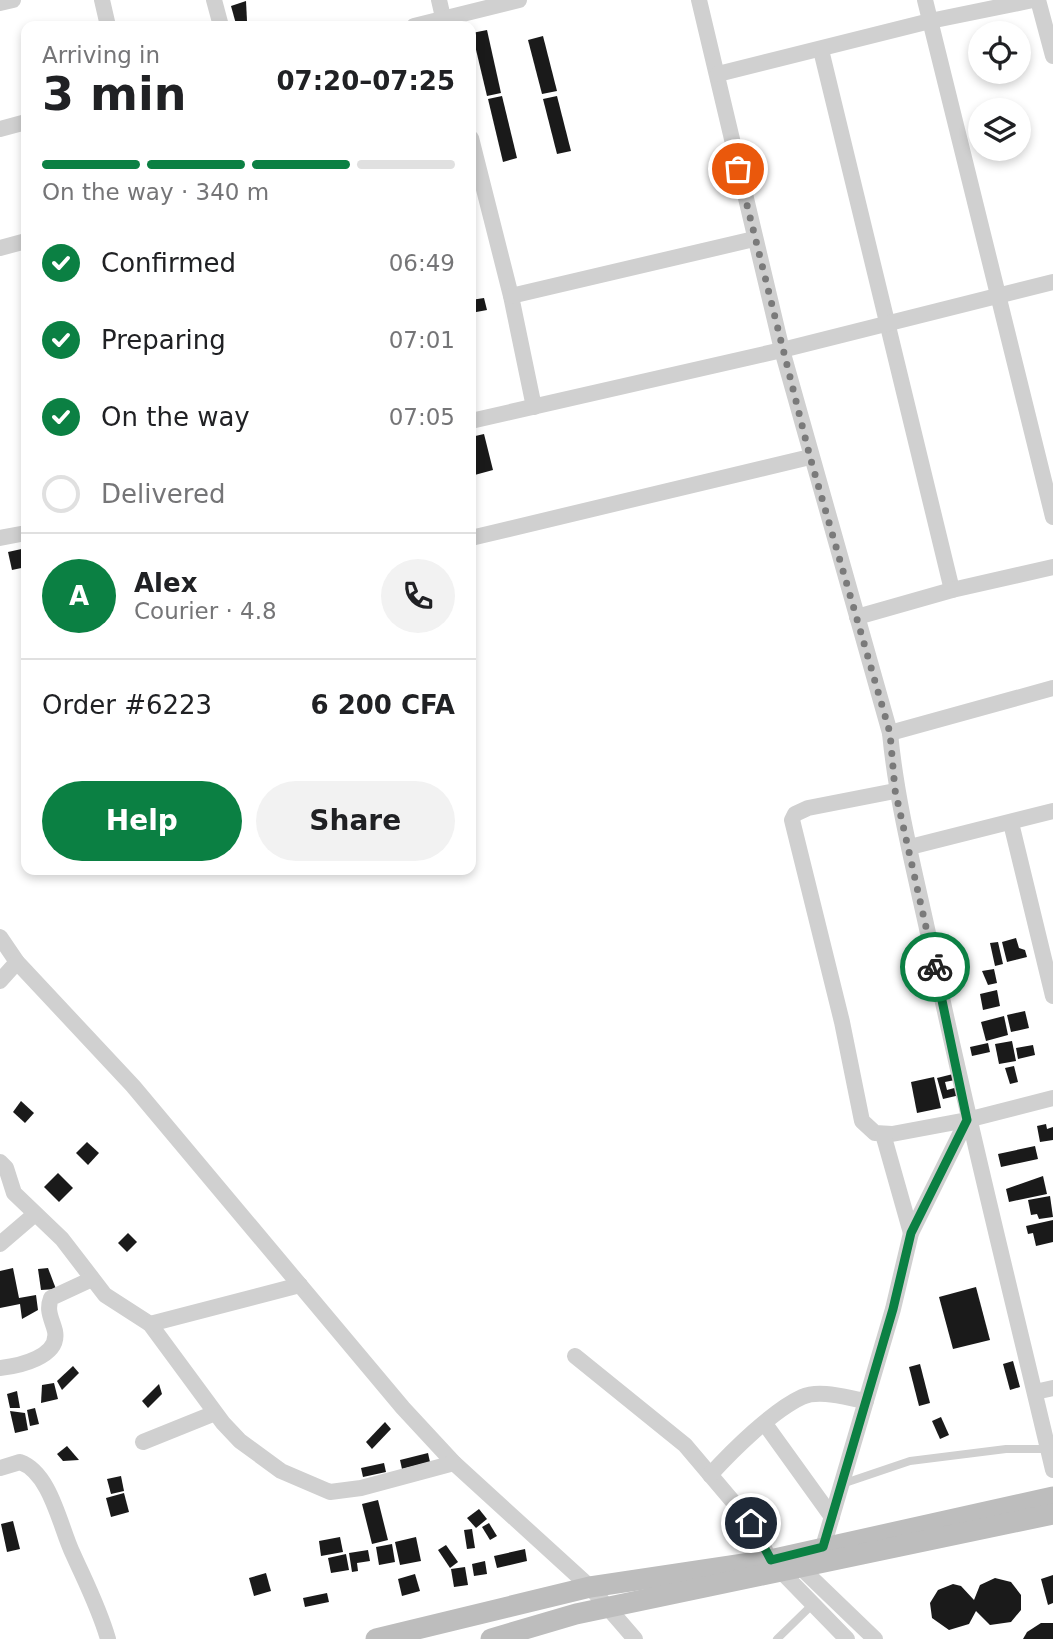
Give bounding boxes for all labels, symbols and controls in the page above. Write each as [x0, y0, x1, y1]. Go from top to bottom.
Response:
map controls [968, 21, 1031, 161]
button: locate [968, 21, 1031, 84]
text: Arriving in [42, 42, 160, 68]
text: 07:20–07:25 [276, 66, 455, 96]
text: 3 min [42, 67, 186, 121]
button: layers [968, 98, 1031, 161]
pin [708, 139, 768, 199]
icon: bag [719, 150, 757, 188]
text: On the way · 340 m [42, 179, 269, 205]
icon: check [42, 244, 80, 282]
text: Confirmed [101, 248, 236, 278]
text: 06:49 [389, 250, 455, 276]
icon: check [42, 321, 80, 359]
text: Preparing [101, 325, 226, 355]
text: 07:01 [389, 327, 455, 353]
icon: check [42, 398, 80, 436]
text: On the way [101, 402, 250, 432]
text: 07:05 [389, 404, 455, 430]
text: Delivered [101, 479, 225, 509]
button: phone [381, 559, 455, 633]
text: Alex [134, 568, 197, 598]
text: A [69, 581, 89, 611]
text: Courier · 4.8 [134, 598, 277, 624]
text: Order #6223 [42, 690, 212, 720]
text: 6 200 CFA [311, 690, 455, 720]
button: Help [42, 781, 242, 861]
button: Share [256, 781, 455, 861]
courier [900, 932, 970, 1002]
icon: bike [916, 948, 954, 986]
pin [721, 1493, 781, 1553]
icon: home [732, 1504, 770, 1542]

